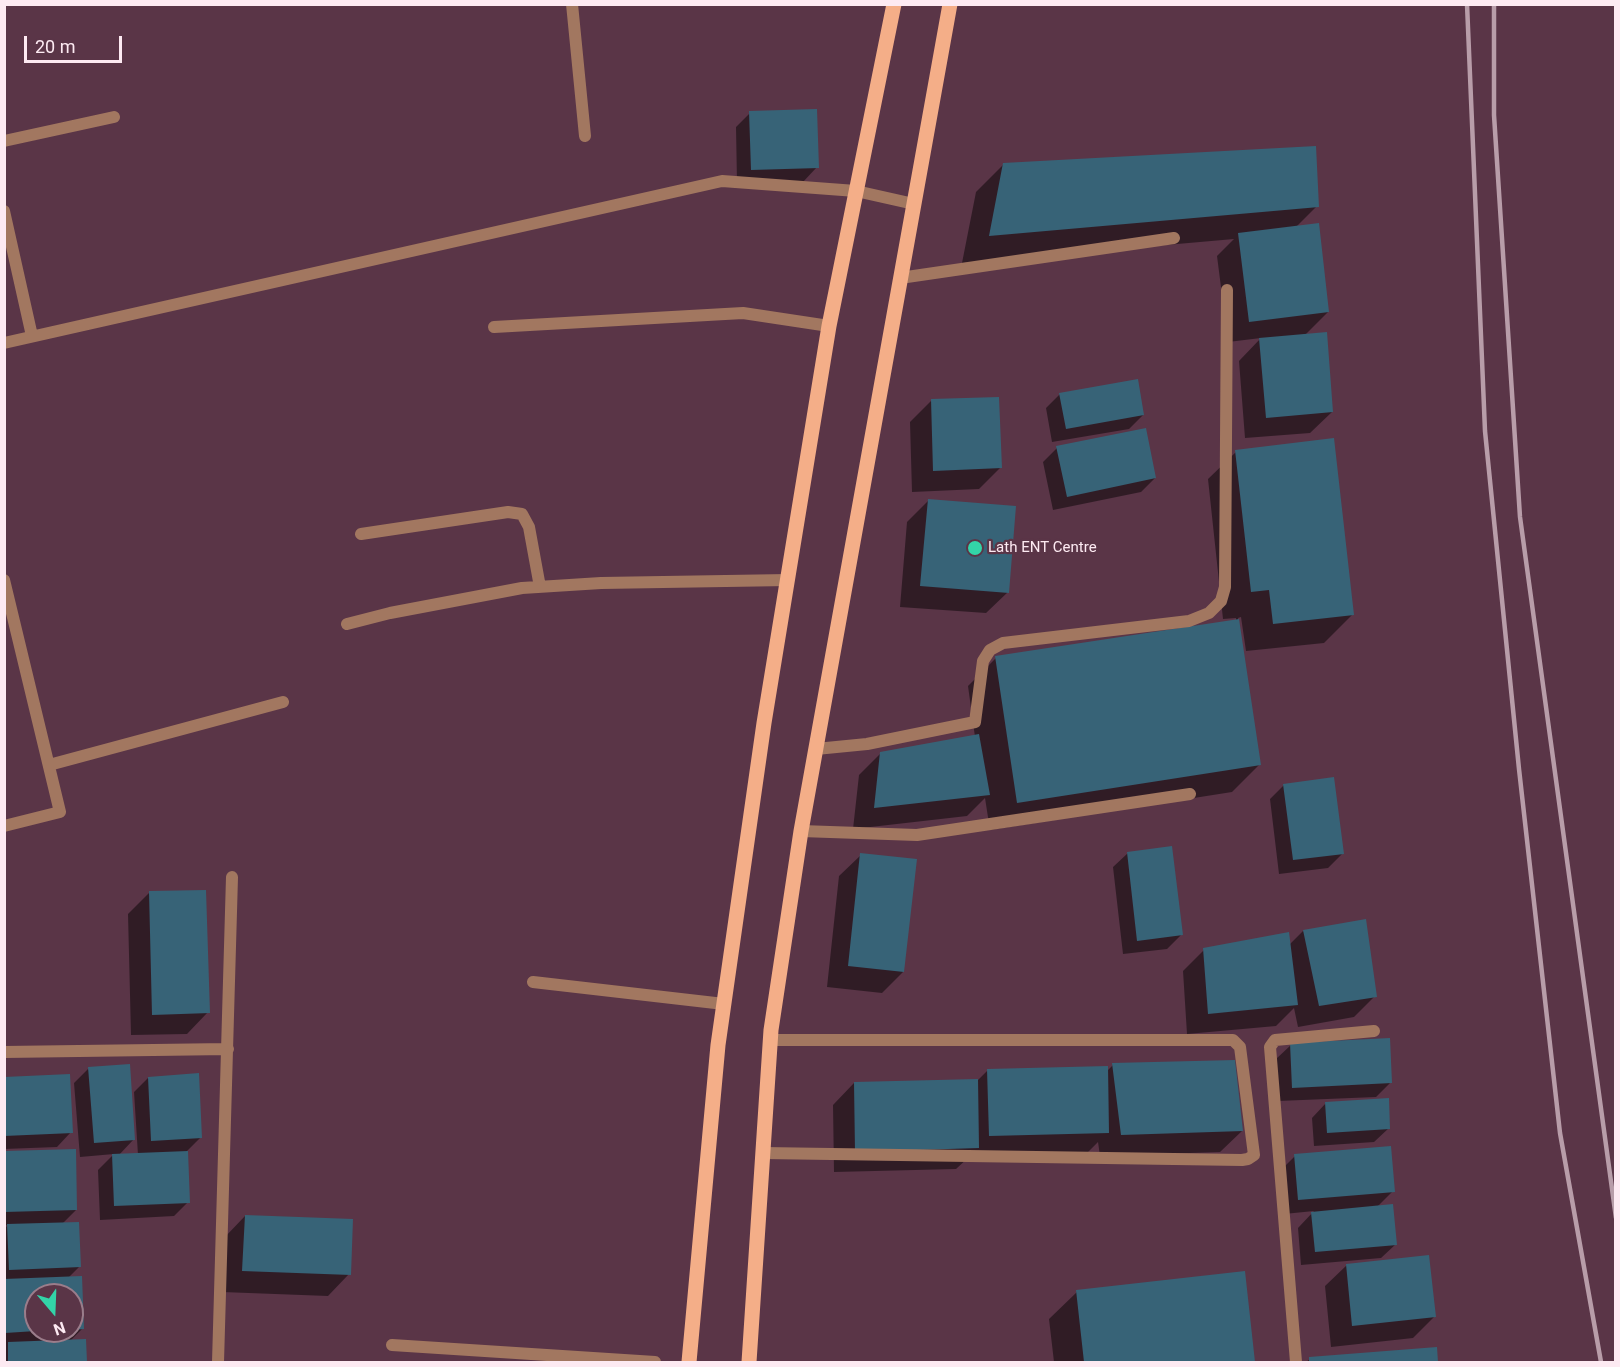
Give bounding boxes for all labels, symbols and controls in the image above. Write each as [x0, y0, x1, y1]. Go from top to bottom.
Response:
scale bar [27, 24, 124, 62]
text: 20 m [35, 36, 75, 57]
marker: Lath ENT Centre [966, 539, 984, 557]
place label: Lath ENT Centre [988, 539, 1097, 557]
north arrow [24, 1283, 84, 1343]
text: N [51, 1318, 68, 1339]

